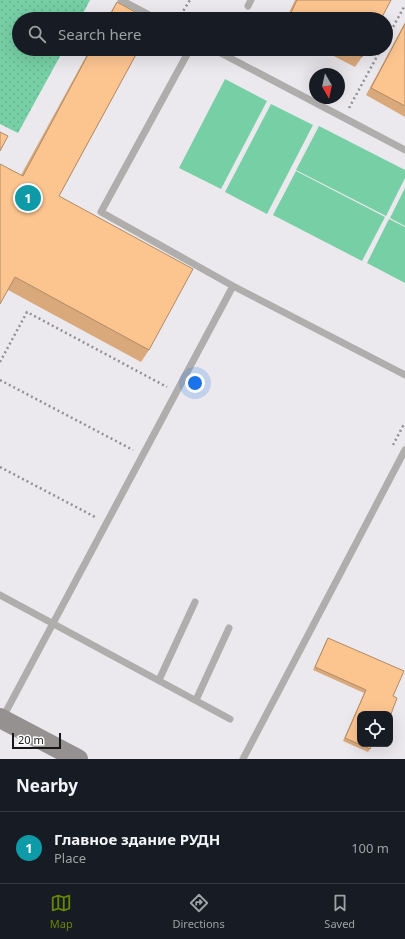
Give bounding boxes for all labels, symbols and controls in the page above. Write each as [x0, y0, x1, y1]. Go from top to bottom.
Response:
search box [12, 12, 393, 56]
icon: search [26, 23, 48, 45]
text: Search here [58, 24, 141, 44]
north arrow [309, 68, 345, 104]
pin: 1 [15, 183, 41, 213]
your location [185, 373, 205, 393]
map controls [357, 711, 393, 747]
button: locate [357, 711, 393, 747]
scale bar [12, 731, 61, 750]
text: 20 m [18, 732, 44, 747]
text: Nearby [16, 774, 78, 797]
text: Главное здание РУДН [54, 829, 220, 849]
text: 1 [25, 839, 33, 857]
text: 100 m [351, 839, 389, 857]
text: Place [54, 849, 86, 867]
tab: Map [50, 892, 73, 931]
tab: Directions [172, 892, 225, 931]
tab: Saved [324, 892, 355, 931]

